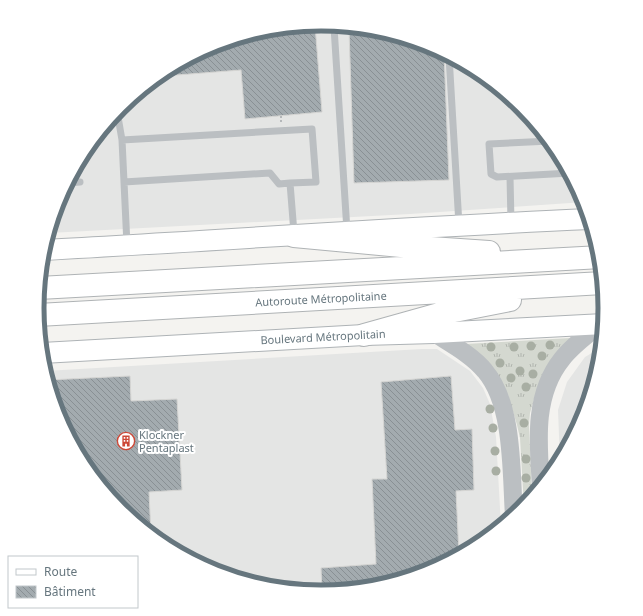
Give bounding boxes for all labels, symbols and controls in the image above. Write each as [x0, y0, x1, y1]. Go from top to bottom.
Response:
street label: Autoroute Métropolitaine [255, 288, 387, 309]
street label: Boulevard Métropolitain [260, 326, 386, 347]
place label: Klockner Pentaplast [139, 427, 194, 455]
building icon: Klockner Pentaplast [116, 431, 136, 451]
legend [8, 556, 138, 608]
text: Route [44, 563, 77, 580]
text: Bâtiment [44, 583, 96, 600]

